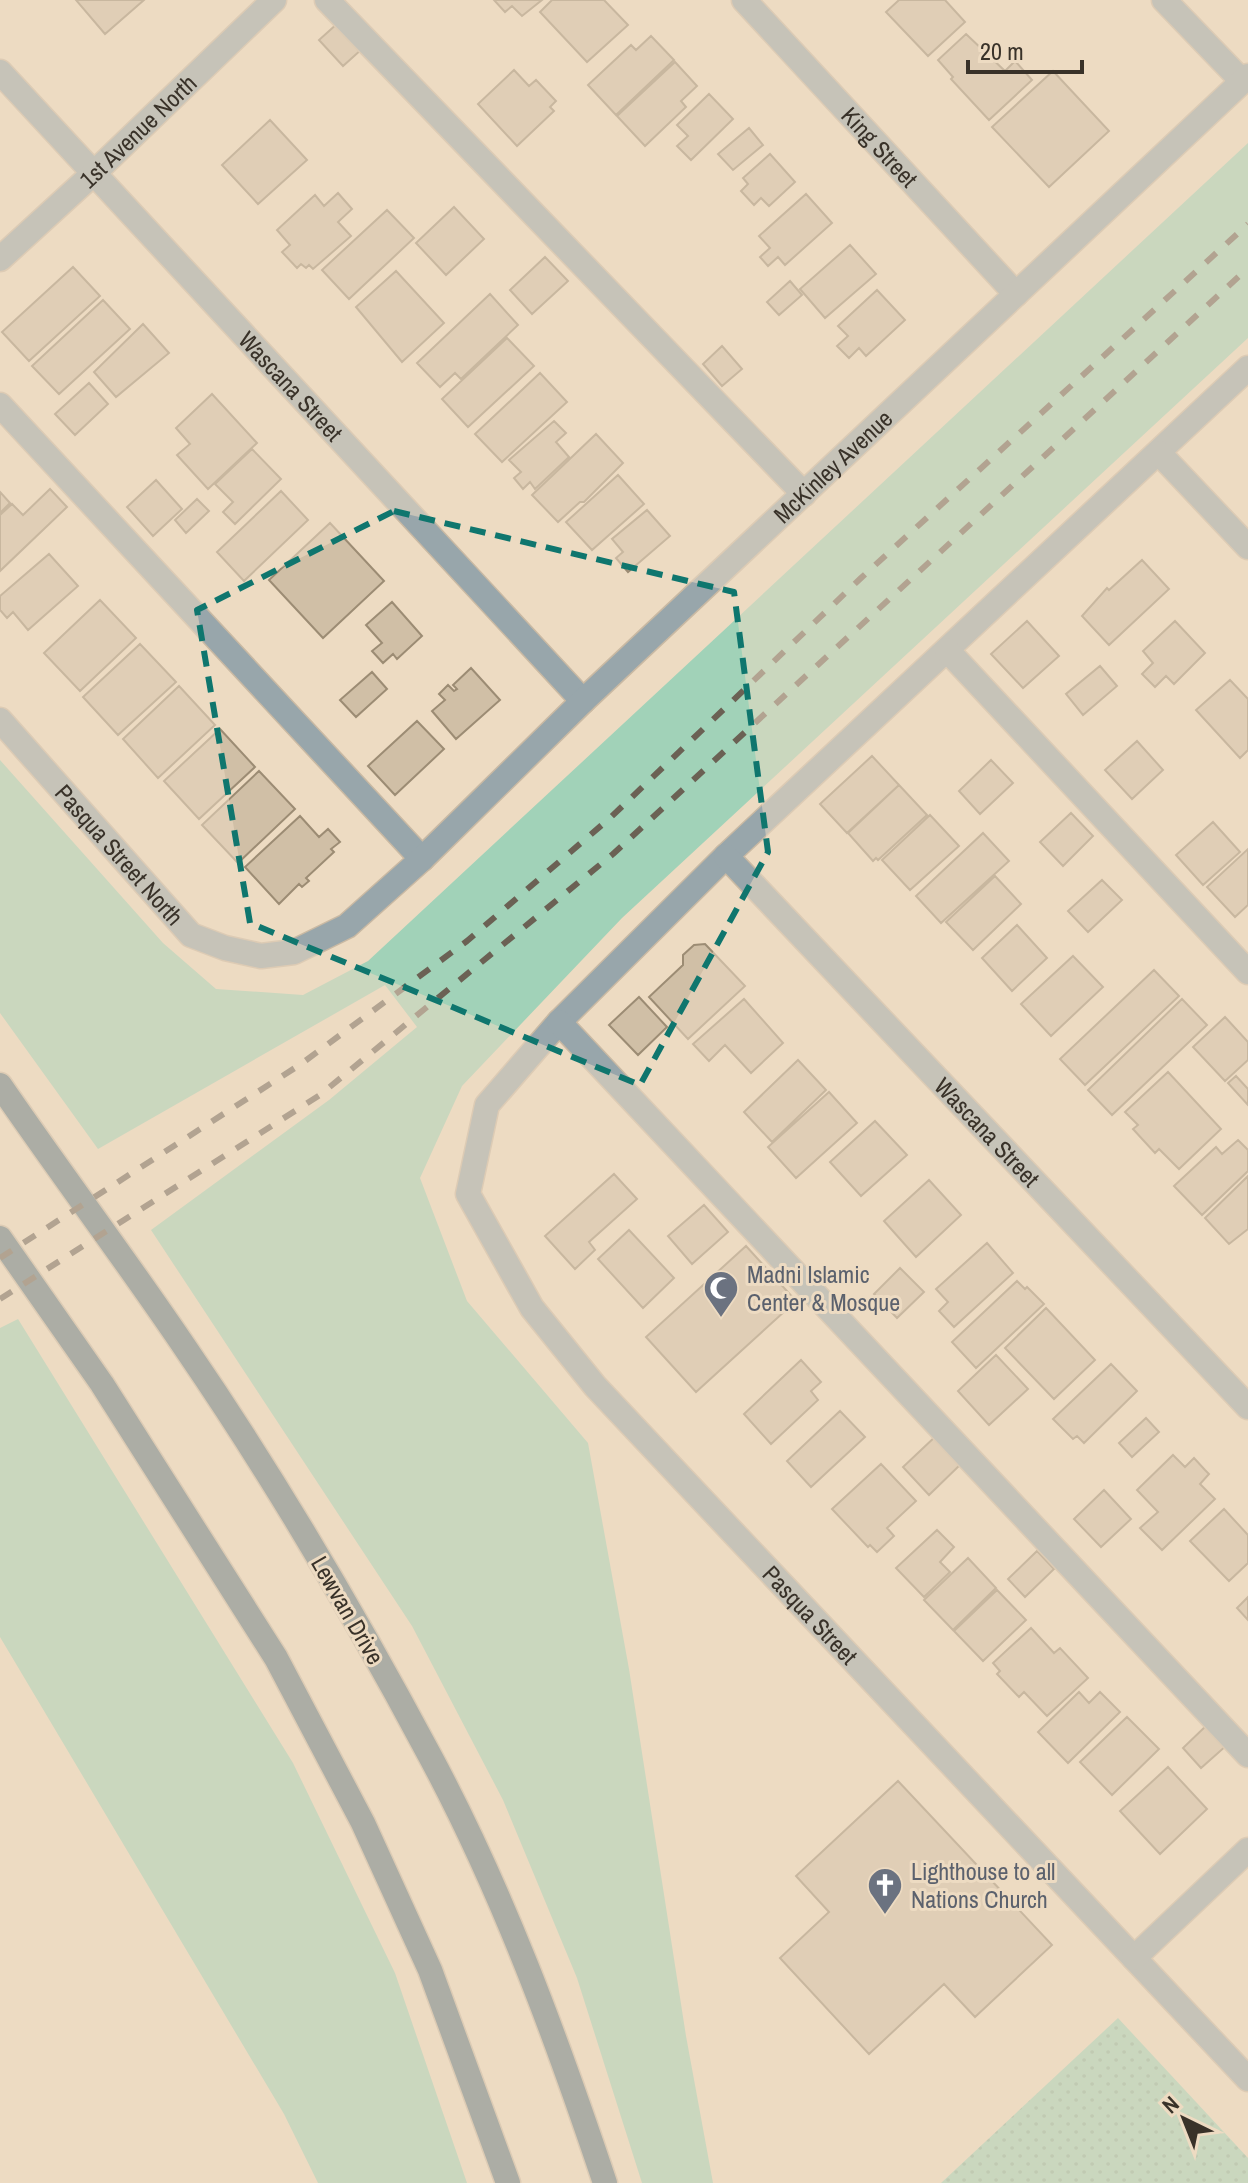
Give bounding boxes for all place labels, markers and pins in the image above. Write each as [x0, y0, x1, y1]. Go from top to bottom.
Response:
place label: Madni Islamic Center & Mosque [747, 1258, 900, 1318]
mosque icon: Madni Islamic Center & Mosque [702, 1269, 740, 1319]
place label: Lighthouse to all Nations Church [911, 1855, 1055, 1915]
church icon: Lighthouse to all Nations Church [866, 1866, 904, 1916]

